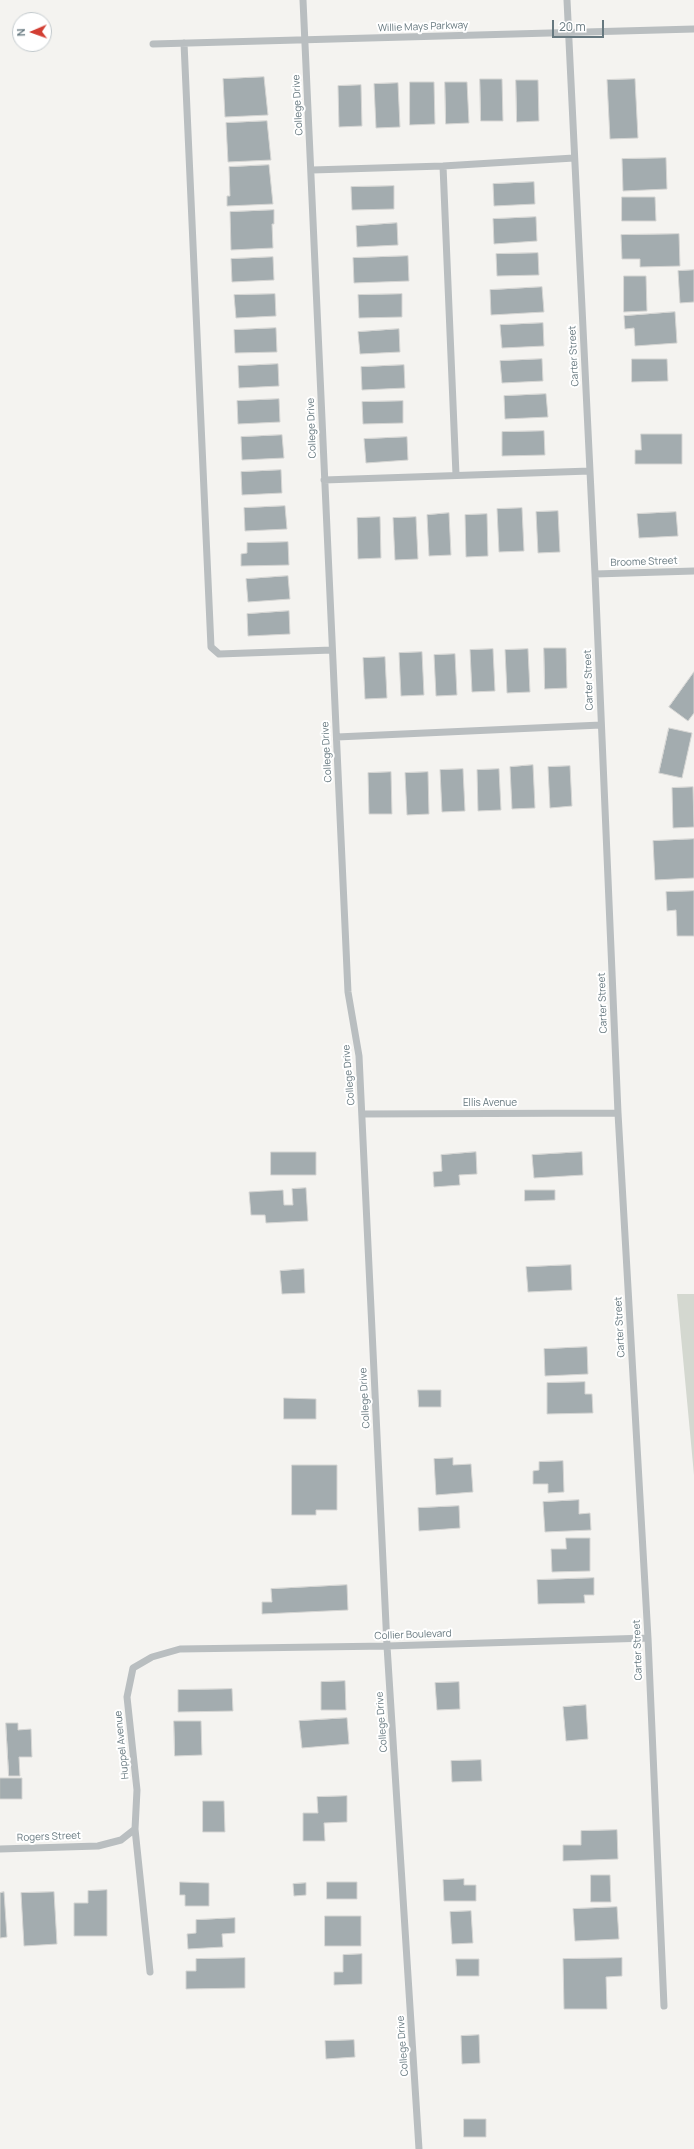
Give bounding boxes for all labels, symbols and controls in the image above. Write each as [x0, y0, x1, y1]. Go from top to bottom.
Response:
north arrow [12, 12, 52, 52]
scale bar [554, 12, 606, 38]
text: 20 m [559, 18, 586, 35]
street label: Willie Mays Parkway [378, 19, 468, 35]
text: N [13, 28, 28, 37]
street label: College Drive [290, 74, 306, 136]
street label: Carter Street [566, 325, 582, 387]
street label: College Drive [305, 397, 319, 459]
street label: Broome Street [610, 555, 678, 569]
street label: Carter Street [582, 649, 596, 711]
street label: College Drive [319, 721, 335, 783]
street label: Carter Street [596, 972, 610, 1034]
street label: College Drive [340, 1044, 358, 1106]
street label: Ellis Avenue [463, 1097, 517, 1109]
street label: Carter Street [612, 1296, 628, 1358]
street label: College Drive [357, 1367, 373, 1429]
street label: Carter Street [631, 1619, 645, 1681]
street label: Collier Boulevard [374, 1628, 452, 1642]
street label: College Drive [374, 1691, 390, 1753]
street label: Huppel Avenue [112, 1710, 132, 1780]
street label: Rogers Street [17, 1830, 81, 1844]
street label: College Drive [395, 2015, 411, 2077]

